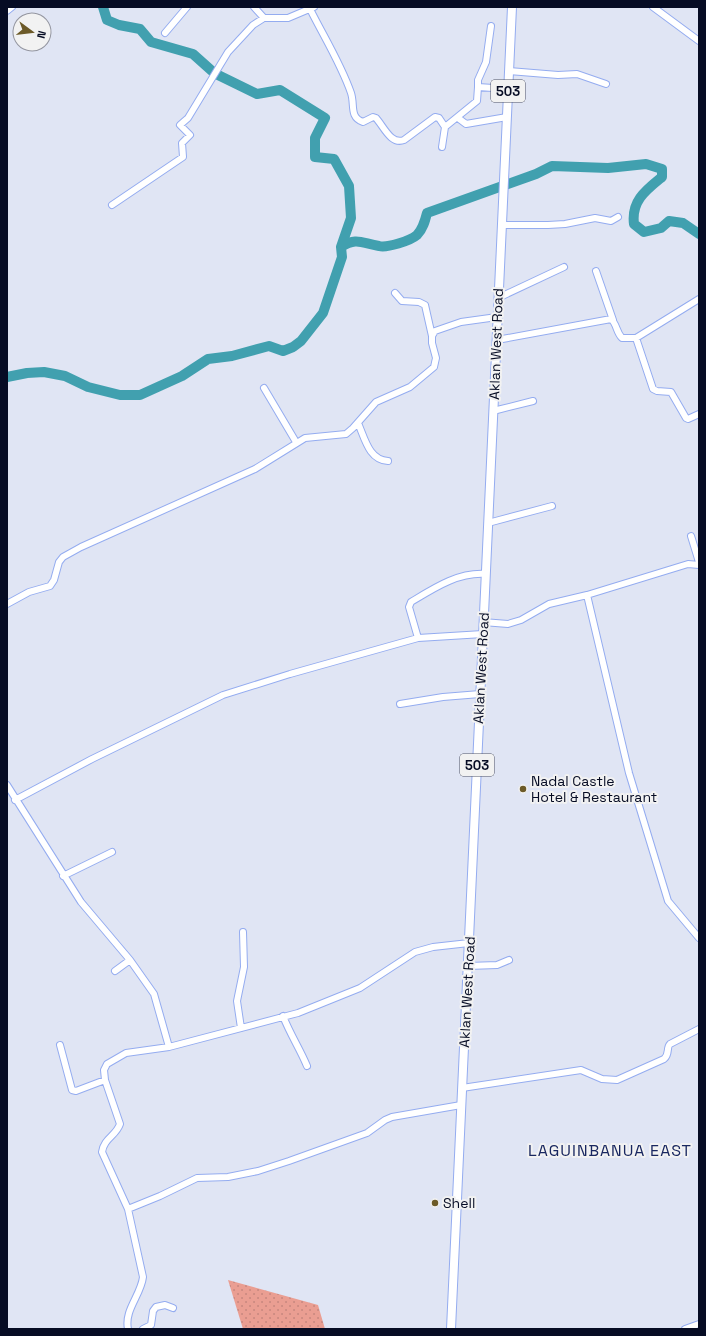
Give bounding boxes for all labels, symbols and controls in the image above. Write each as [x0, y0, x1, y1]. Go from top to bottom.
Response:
north arrow [12, 12, 52, 52]
text: N [34, 29, 49, 40]
road number: 503 [491, 80, 525, 102]
street label: Aklan West Road [485, 288, 507, 400]
street label: Aklan West Road [469, 612, 493, 724]
road number: 503 [460, 754, 494, 776]
place label: Nadal Castle Hotel & Restaurant [531, 772, 657, 806]
marker: Nadal Castle Hotel & Restaurant [518, 784, 528, 794]
street label: Aklan West Road [455, 936, 479, 1048]
district label: LAGUINBANUA EAST [528, 1140, 692, 1161]
place label: Shell [443, 1194, 475, 1212]
marker: Shell [430, 1198, 440, 1208]

